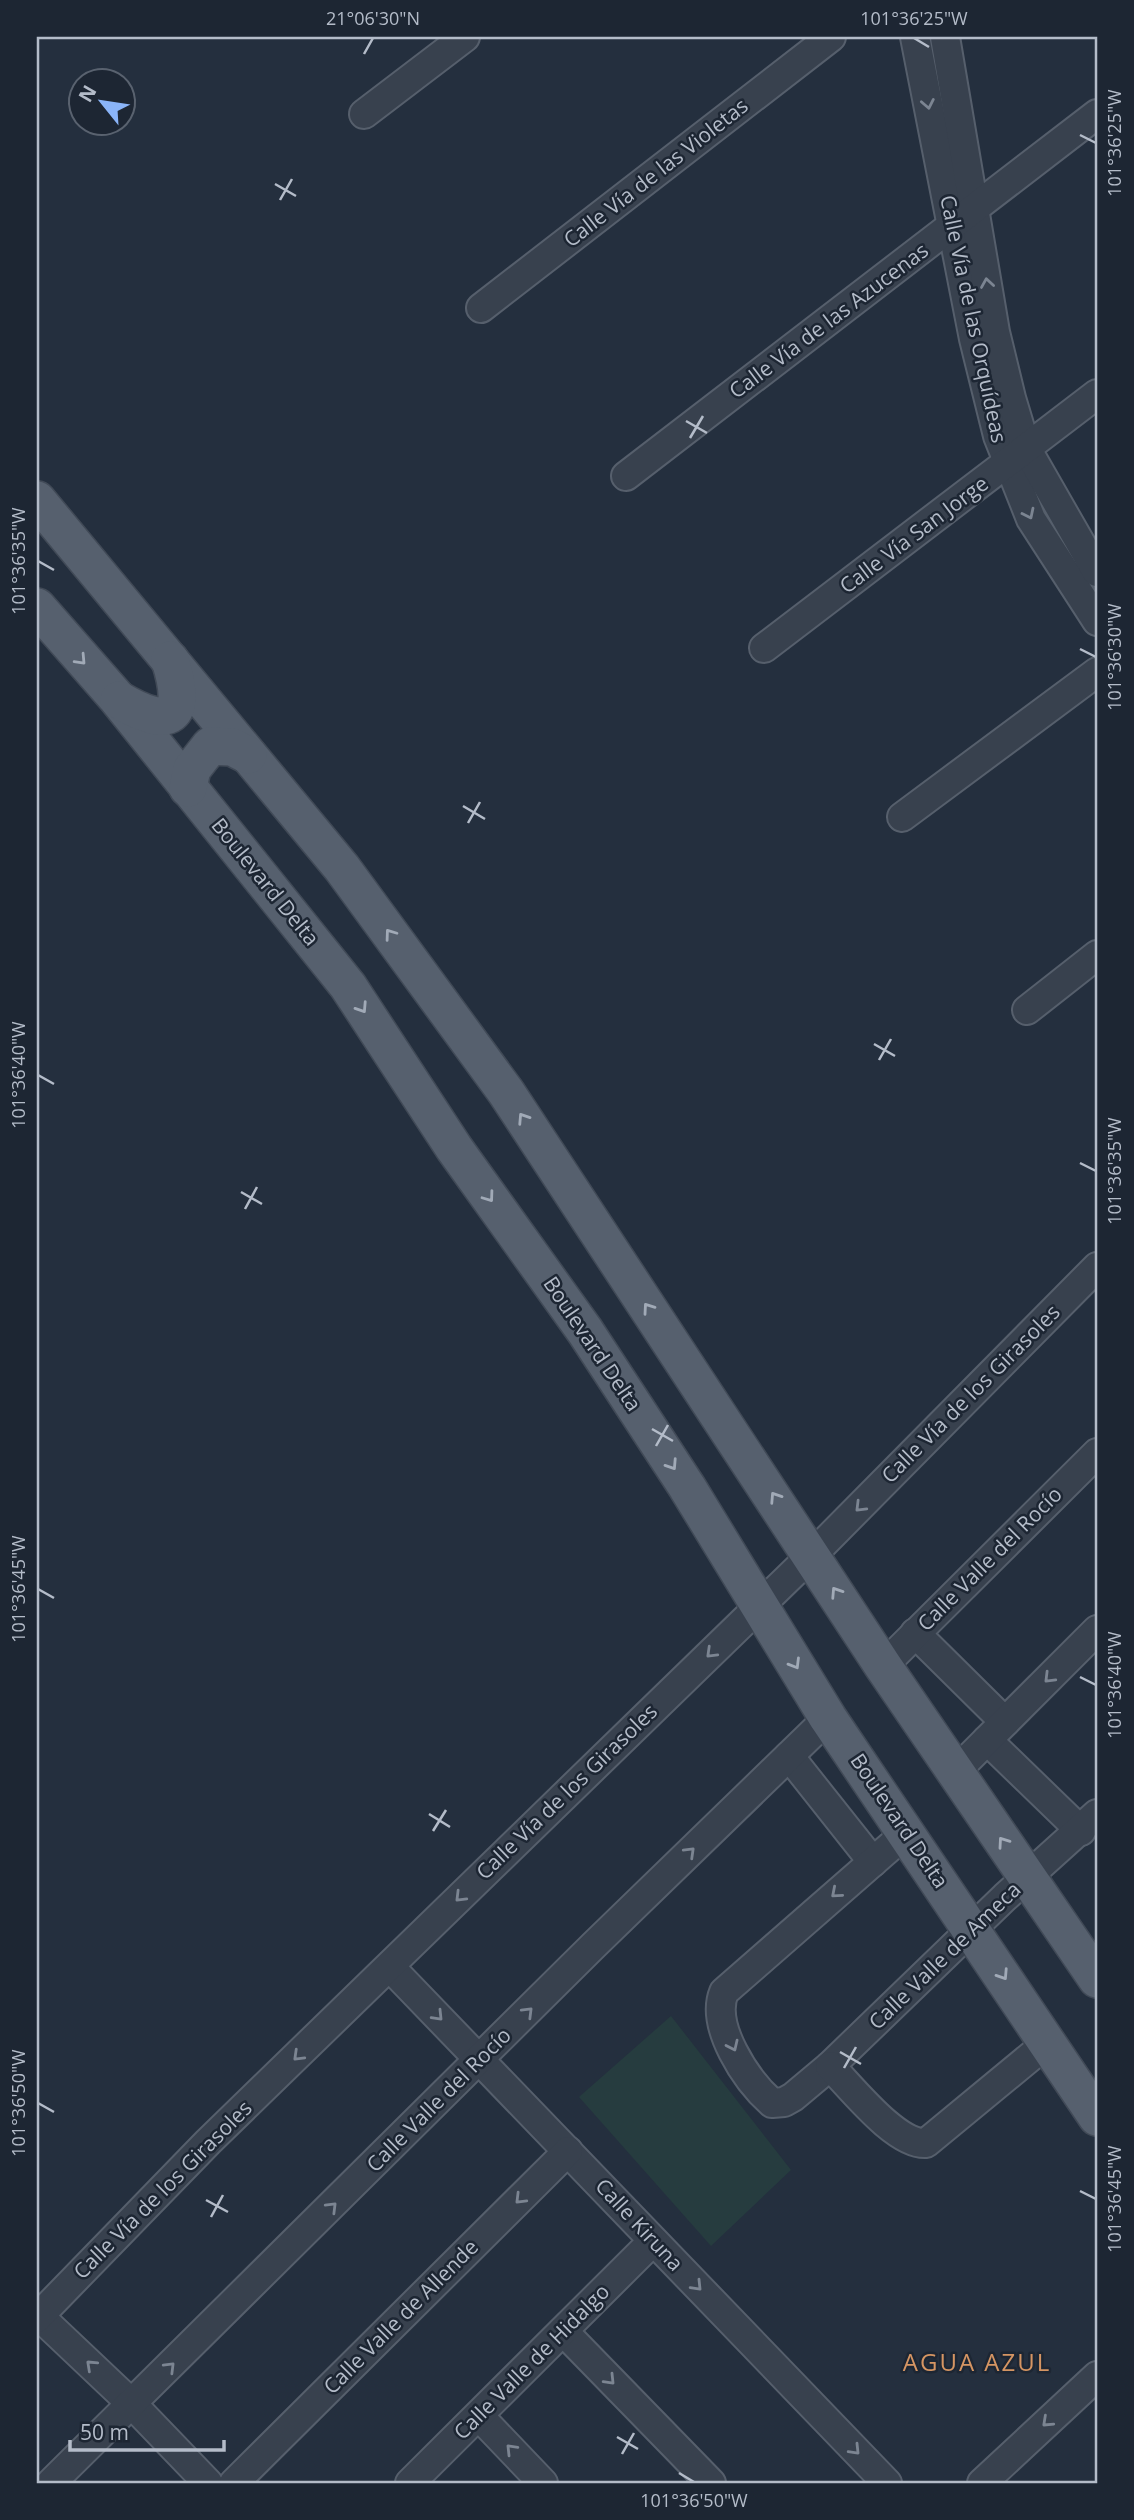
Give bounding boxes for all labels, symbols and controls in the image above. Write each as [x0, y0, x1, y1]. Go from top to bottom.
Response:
text: 21°06'30"N [326, 6, 420, 30]
text: 101°36'25"W [860, 6, 968, 30]
north arrow [66, 66, 136, 136]
text: N [72, 80, 102, 107]
text: 101°36'25"W [1102, 89, 1126, 197]
street label: Calle Vía de las Violetas [557, 91, 753, 253]
one-way arrow [920, 98, 935, 110]
street label: Calle Vía de las Orquídeas [934, 192, 1014, 445]
street label: Calle Vía de las Azucenas [723, 236, 934, 404]
one-way arrow [980, 277, 995, 289]
street label: Calle Vía San Jorge [833, 469, 993, 599]
text: 101°36'35"W [6, 507, 30, 615]
one-way arrow [1020, 507, 1034, 519]
text: 101°36'30"W [1102, 603, 1126, 711]
one-way arrow [73, 652, 85, 665]
street label: Boulevard Delta [206, 812, 326, 951]
one-way arrow [386, 929, 398, 942]
one-way arrow [354, 1000, 367, 1013]
text: 101°36'40"W [6, 1021, 30, 1129]
one-way arrow [519, 1113, 532, 1126]
text: 101°36'35"W [1102, 1117, 1126, 1225]
one-way arrow [481, 1189, 493, 1202]
street label: Boulevard Delta [537, 1271, 648, 1416]
street label: Calle Vía de los Girasoles [875, 1298, 1066, 1489]
one-way arrow [644, 1303, 656, 1316]
one-way arrow [664, 1458, 677, 1471]
street label: Calle Valle del Rocío [911, 1480, 1068, 1637]
one-way arrow [770, 1492, 783, 1505]
one-way arrow [855, 1498, 868, 1511]
text: 101°36'45"W [6, 1535, 30, 1643]
one-way arrow [831, 1587, 844, 1600]
text: 101°36'40"W [1102, 1631, 1126, 1739]
one-way arrow [706, 1645, 719, 1658]
one-way arrow [787, 1656, 800, 1669]
one-way arrow [1045, 1670, 1057, 1682]
street label: Calle Vía de los Girasoles [470, 1697, 663, 1885]
street label: Boulevard Delta [844, 1748, 955, 1893]
one-way arrow [999, 1837, 1011, 1850]
one-way arrow [681, 1848, 694, 1861]
street label: Calle Valle de Ameca [862, 1875, 1026, 2035]
one-way arrow [831, 1885, 844, 1897]
one-way arrow [455, 1889, 468, 1902]
one-way arrow [995, 1968, 1008, 1981]
one-way arrow [519, 2007, 532, 2020]
one-way arrow [429, 2008, 442, 2021]
street label: Calle Valle del Rocío [360, 2021, 517, 2178]
one-way arrow [725, 2039, 739, 2052]
one-way arrow [293, 2048, 306, 2061]
text: 101°36'50"W [6, 2049, 30, 2157]
street label: Calle Vía de los Girasoles [67, 2094, 258, 2285]
text: 101°36'45"W [1102, 2145, 1126, 2253]
street label: Calle Kiruna [590, 2172, 690, 2277]
one-way arrow [515, 2190, 528, 2203]
one-way arrow [323, 2202, 336, 2215]
street label: Calle Valle de Allende [317, 2233, 484, 2400]
street label: Calle Valle de Hidalgo [447, 2277, 615, 2445]
one-way arrow [689, 2278, 702, 2291]
district label: AGUA AZUL [903, 2345, 1051, 2378]
one-way arrow [86, 2361, 99, 2374]
one-way arrow [161, 2362, 174, 2375]
one-way arrow [602, 2372, 615, 2385]
scale bar [70, 2408, 224, 2452]
one-way arrow [1042, 2414, 1055, 2427]
text: 50 m [80, 2418, 129, 2446]
one-way arrow [846, 2442, 859, 2455]
one-way arrow [507, 2445, 519, 2458]
text: 101°36'50"W [640, 2488, 748, 2512]

